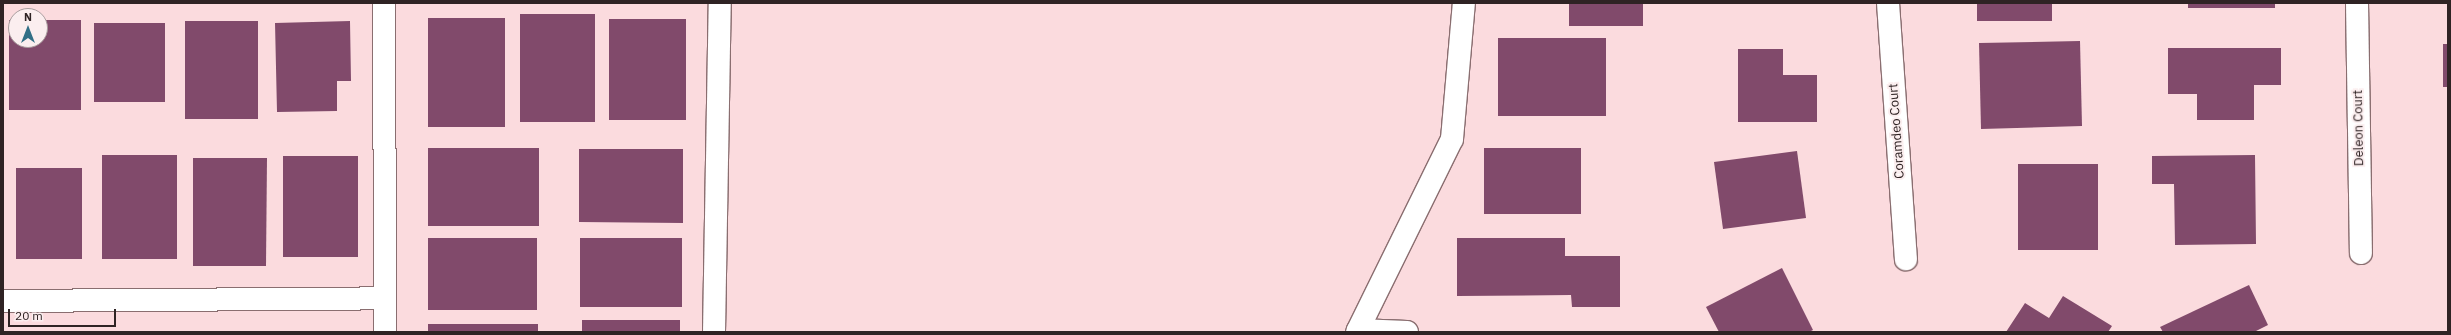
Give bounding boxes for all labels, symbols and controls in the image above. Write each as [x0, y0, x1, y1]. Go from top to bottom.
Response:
north arrow [8, 8, 48, 48]
text: N [24, 10, 32, 24]
street label: Coramdeo Court [1886, 83, 1908, 179]
street label: Deleon Court [2351, 90, 2367, 166]
scale bar [10, 301, 118, 327]
text: 20 m [15, 308, 43, 323]

